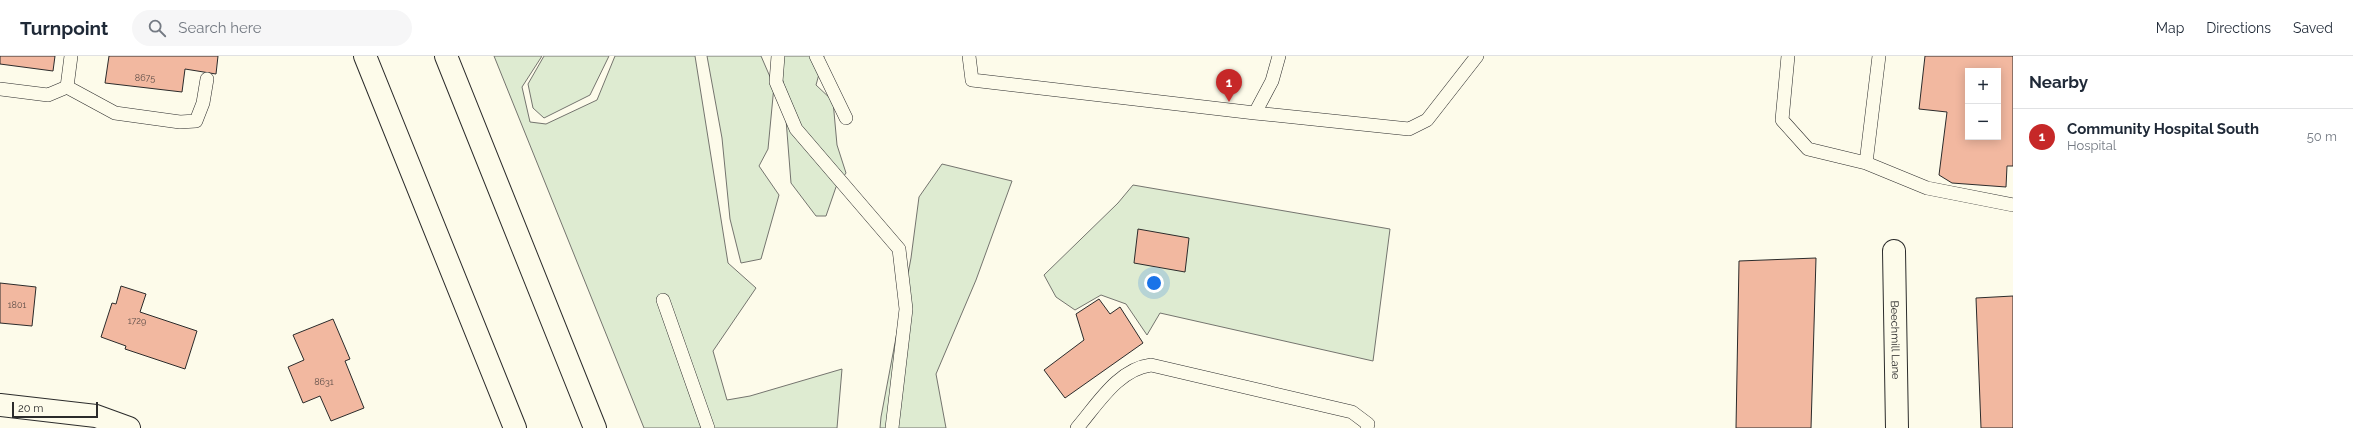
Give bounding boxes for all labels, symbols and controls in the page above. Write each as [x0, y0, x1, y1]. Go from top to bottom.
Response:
search box [132, 10, 412, 46]
text: Turnpoint [20, 17, 108, 39]
icon: search [146, 17, 168, 39]
text: Search here [178, 19, 262, 37]
text: Map [2156, 20, 2184, 36]
text: Directions [2206, 20, 2271, 36]
text: Saved [2293, 20, 2333, 36]
map controls [1965, 68, 2001, 140]
button: + [1965, 68, 2001, 104]
pin: 1 [1216, 69, 1242, 102]
text: Nearby [2029, 72, 2088, 92]
house number: 8675 [135, 73, 155, 83]
button: − [1965, 104, 2001, 140]
text: Community Hospital South [2067, 120, 2259, 138]
text: 1 [2039, 129, 2045, 144]
text: 50 m [2307, 129, 2337, 144]
text: Hospital [2067, 138, 2116, 153]
your location [1144, 273, 1164, 293]
house number: 1801 [8, 300, 26, 310]
street label: Beechmill Lane [1888, 300, 1903, 380]
house number: 1729 [128, 316, 146, 326]
house number: 8631 [314, 377, 334, 387]
scale bar [12, 400, 98, 419]
text: 20 m [18, 402, 43, 415]

